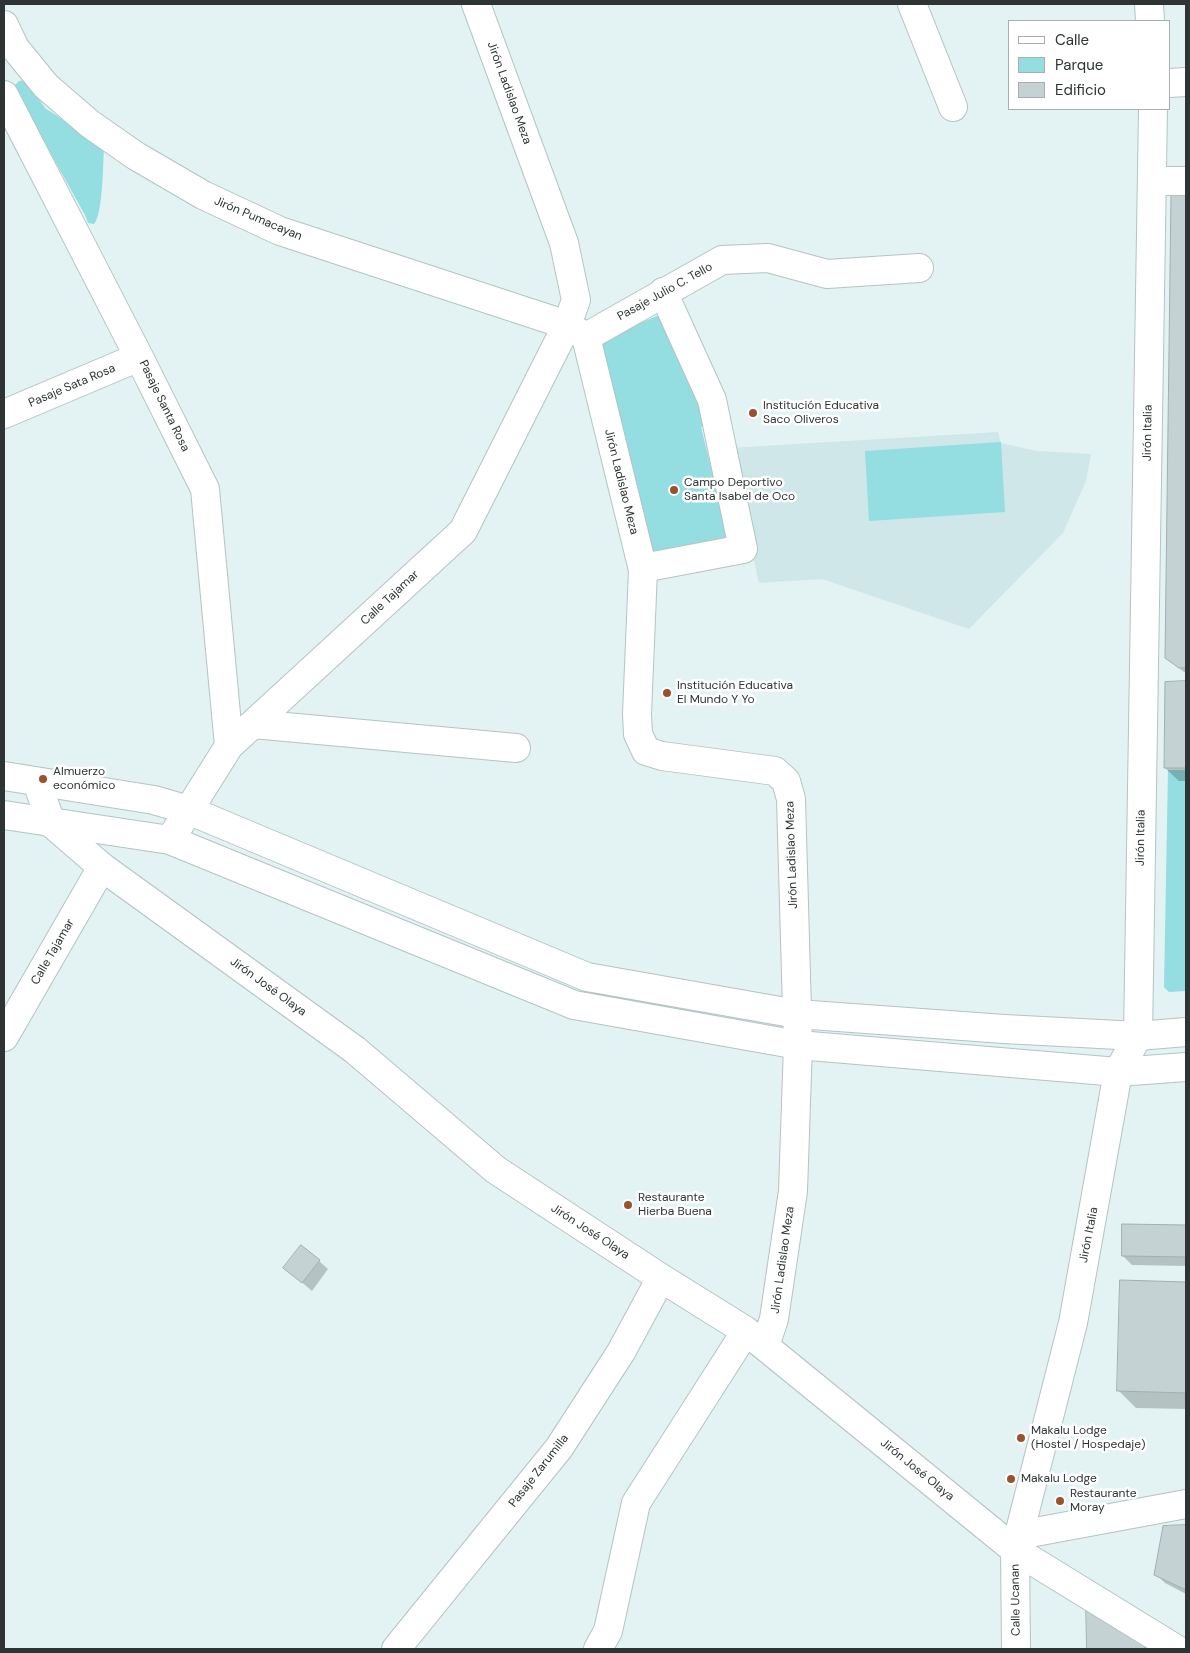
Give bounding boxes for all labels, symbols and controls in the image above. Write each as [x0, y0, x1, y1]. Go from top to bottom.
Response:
legend [1008, 20, 1170, 110]
text: Calle [1055, 30, 1089, 50]
street label: Jirón Ladislao Meza [484, 40, 534, 146]
text: Parque [1055, 55, 1103, 75]
text: Edificio [1055, 80, 1106, 100]
street label: Jirón Pumacayan [212, 194, 304, 244]
street label: Pasaje Julio C. Tello [615, 260, 715, 324]
street label: Pasaje Santa Rosa [136, 358, 192, 454]
street label: Pasaje Sata Rosa [26, 361, 118, 411]
place label: Institución Educativa Saco Oliveros [763, 399, 879, 427]
street label: Jirón Italia [1140, 405, 1156, 461]
marker: Institución Educativa Saco Oliveros [747, 407, 759, 419]
street label: Jirón Ladislao Meza [601, 428, 641, 536]
place label: Campo Deportivo Santa Isabel de Oco [684, 476, 795, 504]
marker: Campo Deportivo Santa Isabel de Oco [668, 484, 680, 496]
street label: Calle Tajamar [358, 568, 422, 628]
place label: Institución Educativa El Mundo Y Yo [677, 679, 793, 707]
marker: Institución Educativa El Mundo Y Yo [661, 687, 673, 699]
place label: Almuerzo económico [53, 765, 115, 793]
marker: Almuerzo económico [37, 773, 49, 785]
street label: Jirón Ladislao Meza [783, 801, 801, 909]
street label: Jirón Italia [1133, 810, 1149, 866]
street label: Calle Tajamar [28, 916, 78, 988]
street label: Jirón José Olaya [227, 955, 309, 1019]
place label: Restaurante Hierba Buena [638, 1191, 712, 1219]
marker: Restaurante Hierba Buena [622, 1199, 634, 1211]
street label: Jirón José Olaya [548, 1201, 632, 1263]
street label: Jirón Ladislao Meza [768, 1206, 798, 1314]
street label: Jirón Italia [1077, 1206, 1101, 1264]
place label: Makalu Lodge (Hostel / Hospedaje) [1031, 1424, 1146, 1452]
street label: Pasaje Zarumilla [506, 1432, 572, 1510]
marker: Makalu Lodge (Hostel / Hospedaje) [1015, 1432, 1027, 1444]
street label: Jirón José Olaya [877, 1436, 957, 1504]
place label: Makalu Lodge [1021, 1472, 1097, 1486]
marker: Makalu Lodge [1005, 1473, 1017, 1485]
place label: Restaurante Moray [1070, 1487, 1137, 1515]
marker: Restaurante Moray [1054, 1495, 1066, 1507]
street label: Calle Ucanan [1008, 1564, 1024, 1636]

